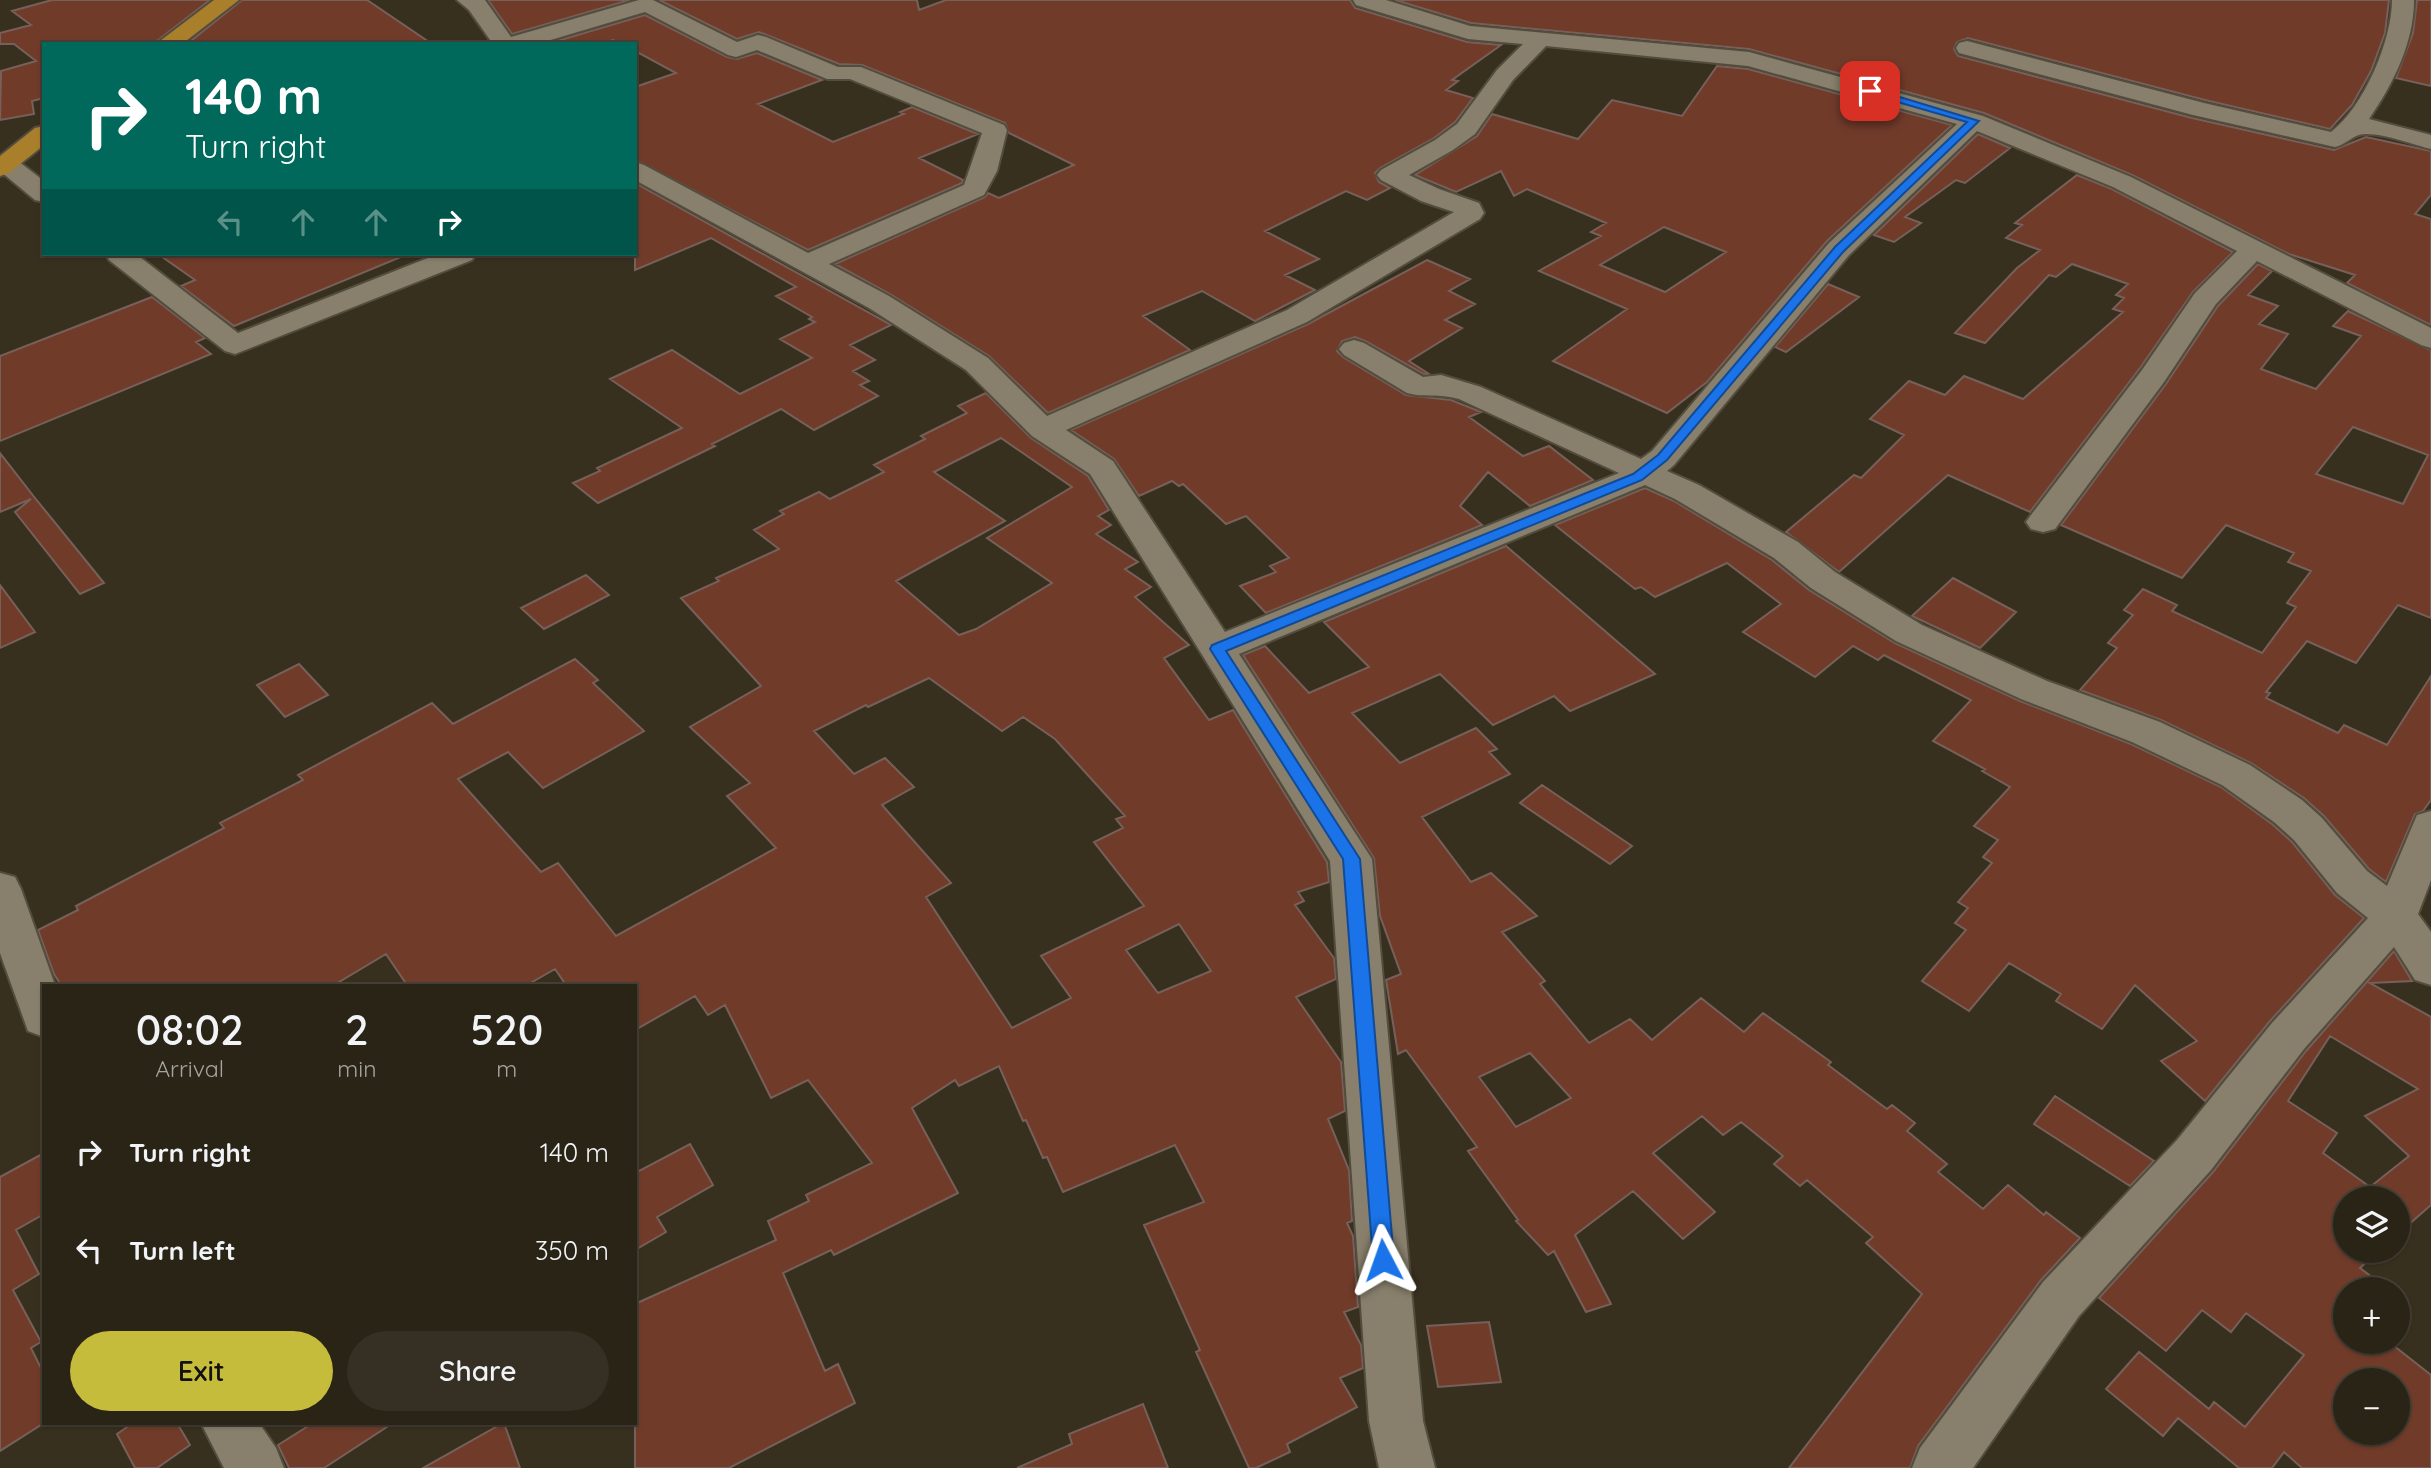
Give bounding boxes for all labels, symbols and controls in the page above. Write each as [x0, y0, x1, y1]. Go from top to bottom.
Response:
pin [1840, 61, 1900, 121]
text: 140 m [185, 65, 322, 126]
icon: right [70, 70, 161, 161]
icon: arrive [1851, 72, 1889, 110]
text: Turn right [185, 126, 326, 166]
icon: left [211, 203, 249, 241]
icon: ahead [284, 203, 322, 241]
icon: ahead [357, 203, 395, 241]
icon: right [430, 203, 468, 241]
text: 08:02 [136, 1003, 244, 1056]
text: 2 [345, 1003, 369, 1056]
text: 520 [470, 1003, 543, 1056]
text: Arrival [155, 1054, 224, 1083]
text: min [337, 1054, 377, 1083]
text: m [496, 1054, 517, 1083]
icon: right [70, 1133, 108, 1171]
text: Turn right [129, 1136, 251, 1169]
text: 140 m [540, 1136, 609, 1169]
map controls [2333, 1186, 2410, 1445]
button: layers [2333, 1186, 2410, 1263]
position arrow [1346, 1223, 1420, 1297]
icon: left [70, 1231, 108, 1269]
text: Turn left [129, 1234, 236, 1267]
text: 350 m [535, 1234, 609, 1267]
button: + [2333, 1277, 2410, 1354]
button: Exit [70, 1331, 333, 1411]
button: Share [347, 1331, 609, 1411]
button: − [2333, 1368, 2410, 1445]

